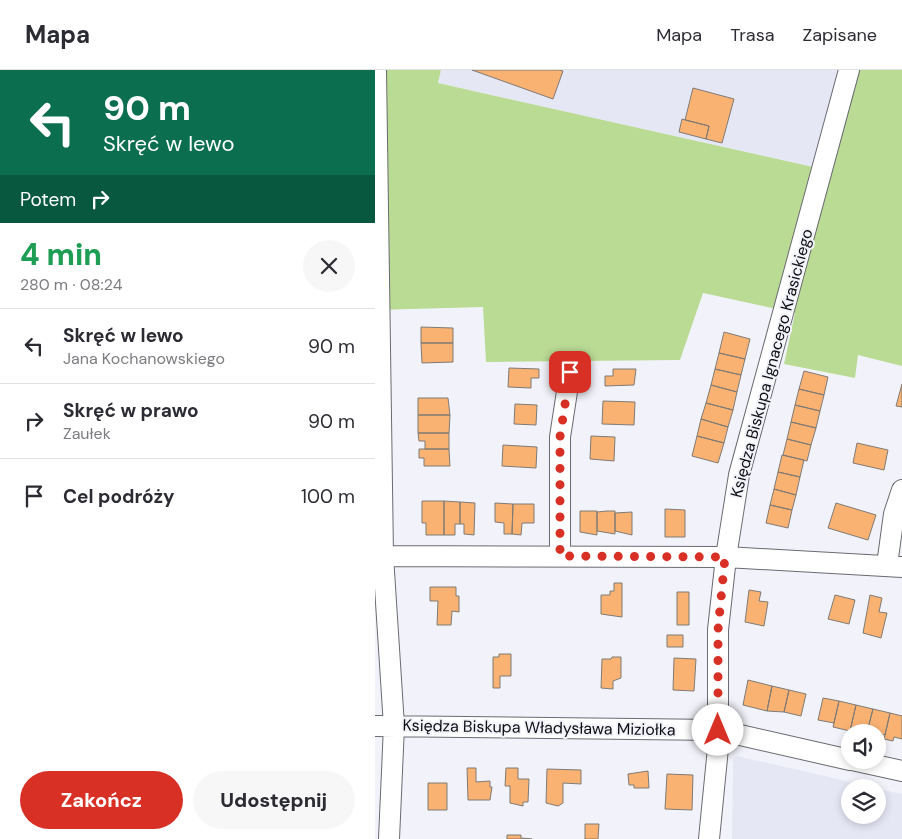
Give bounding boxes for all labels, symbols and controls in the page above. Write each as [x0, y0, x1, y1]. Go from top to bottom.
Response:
text: Mapa [25, 19, 90, 50]
text: Mapa [656, 23, 702, 47]
text: Trasa [730, 23, 774, 47]
text: Zapisane [802, 23, 877, 47]
text: 90 m [103, 85, 191, 131]
icon: left [20, 90, 85, 155]
text: Skręć w lewo [103, 129, 235, 158]
icon: right [86, 185, 114, 213]
text: Potem [20, 187, 76, 212]
street label: Księdza Biskupa Ignacego Krasickiego [725, 226, 818, 500]
text: 4 min [20, 235, 102, 274]
button: close [303, 240, 355, 292]
text: 280 m · 08:24 [20, 274, 122, 295]
text: Skręć w lewo [63, 323, 184, 348]
icon: left [20, 332, 48, 360]
text: 90 m [308, 334, 355, 359]
text: Jana Kochanowskiego [63, 348, 225, 369]
pin [549, 351, 591, 393]
icon: arrive [556, 358, 584, 386]
text: Skręć w prawo [63, 398, 199, 423]
icon: right [20, 407, 48, 435]
text: 90 m [308, 409, 355, 434]
text: Zaułek [63, 423, 111, 444]
icon: arrive [20, 482, 48, 510]
text: Cel podróży [63, 484, 174, 509]
text: 100 m [301, 484, 355, 509]
position arrow [691, 703, 743, 755]
street label: Księdza Biskupa Władysława Miziołka [402, 715, 676, 740]
map controls [841, 724, 886, 824]
button: sound [841, 724, 886, 769]
button: Zakończ [20, 771, 183, 829]
button: Udostępnij [193, 771, 355, 829]
button: layers [841, 779, 886, 824]

